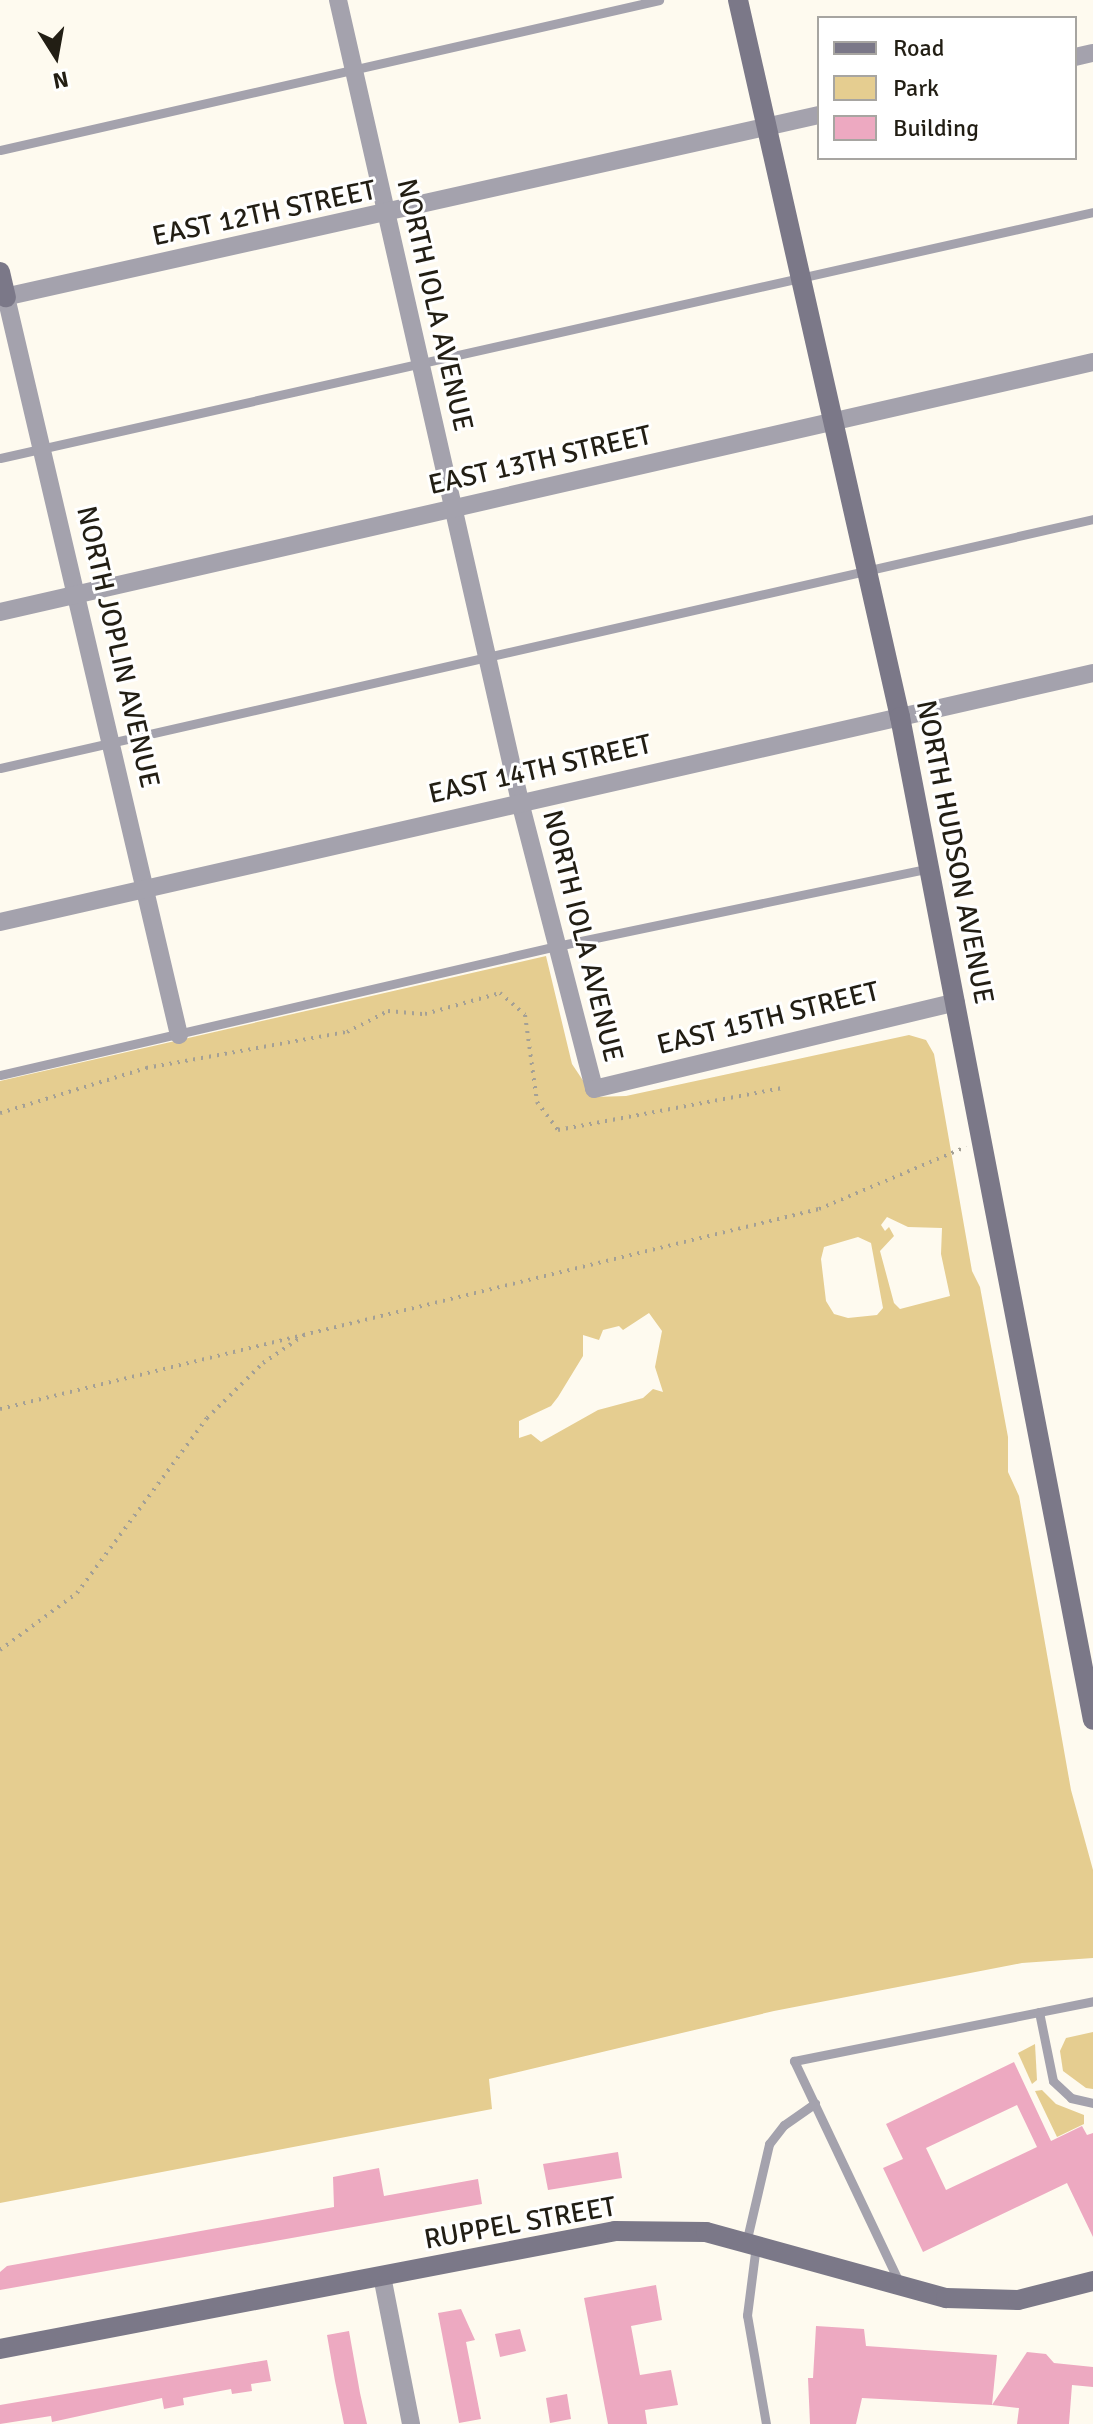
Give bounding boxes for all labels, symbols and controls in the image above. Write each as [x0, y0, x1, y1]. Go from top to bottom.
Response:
north arrow [16, 16, 96, 96]
legend [817, 16, 1077, 160]
text: Road [893, 33, 944, 63]
text: N [51, 65, 71, 95]
text: Park [893, 73, 939, 103]
text: Building [893, 113, 979, 143]
street label: EAST 12TH STREET [149, 173, 379, 253]
street label: NORTH IOLA AVENUE [390, 175, 480, 435]
street label: EAST 13TH STREET [425, 418, 655, 502]
street label: NORTH JOPLIN AVENUE [69, 503, 167, 791]
street label: NORTH HUDSON AVENUE [909, 697, 1001, 1007]
street label: EAST 14TH STREET [425, 727, 655, 811]
street label: NORTH IOLA AVENUE [535, 807, 631, 1065]
street label: EAST 15TH STREET [653, 974, 883, 1062]
street label: RUPPEL STREET [421, 2190, 619, 2256]

